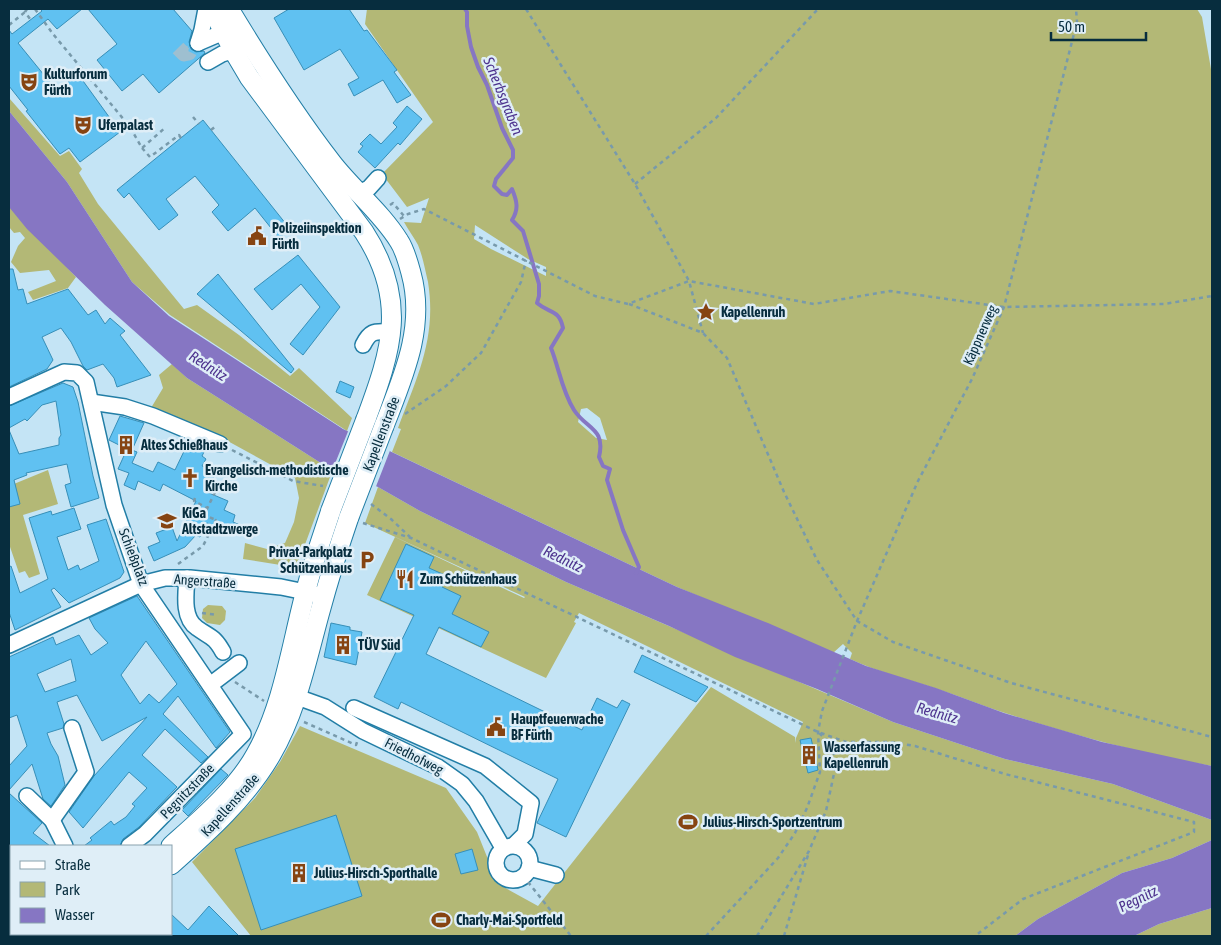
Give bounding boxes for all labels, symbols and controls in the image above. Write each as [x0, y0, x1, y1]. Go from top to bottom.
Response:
scale bar [1051, 10, 1146, 42]
text: 50 m [1058, 18, 1085, 35]
water label: Scherbsgraben [480, 54, 527, 137]
place label: Kulturforum Fürth [44, 66, 107, 98]
theatre icon: Kulturforum Fürth [18, 71, 40, 93]
theatre icon: Uferpalast [72, 114, 94, 136]
place label: Uferpalast [98, 117, 153, 133]
place label: Polizeiinspektion Fürth [272, 220, 362, 252]
public building icon: Polizeiinspektion Fürth [246, 225, 268, 247]
place icon: Kapellenruh [695, 301, 717, 323]
street label: Käppnerweg [960, 302, 1000, 368]
place label: Kapellenruh [721, 304, 785, 320]
water label: Rednitz [186, 347, 231, 384]
street label: Kapellenstraße [359, 394, 403, 474]
building icon: Altes Schießhaus [115, 434, 137, 456]
place label: Altes Schießhaus [140, 437, 228, 453]
place label: Evangelisch-methodistische Kirche [205, 462, 349, 494]
church icon: Evangelisch-methodistische Kirche [179, 467, 201, 489]
place label: KiGa Altstadtzwerge [181, 505, 258, 537]
school or university icon: KiGa Altstadtzwerge [156, 510, 178, 532]
street label: Schießplatz [116, 526, 152, 588]
water label: Rednitz [541, 542, 586, 576]
place label: Privat-Parkplatz Schützenhaus [269, 544, 352, 576]
parking icon: Privat-Parkplatz Schützenhaus [356, 549, 378, 571]
restaurant icon: Zum Schützenhaus [394, 568, 416, 590]
street label: Angerstraße [173, 571, 237, 591]
place label: Zum Schützenhaus [420, 571, 517, 587]
building icon: TÜV Süd [332, 634, 354, 656]
place label: TÜV Süd [358, 637, 401, 653]
water label: Rednitz [915, 699, 960, 727]
place label: Hauptfeuerwache BF Fürth [511, 711, 604, 743]
public building icon: Hauptfeuerwache BF Fürth [485, 716, 507, 738]
street label: Friedhofweg [382, 734, 446, 778]
place label: Wasserfassung Kapellenruh [823, 739, 901, 771]
building icon: Wasserfassung Kapellenruh [798, 744, 820, 766]
street label: Pegnitzstraße [157, 760, 217, 822]
street label: Kapellenstraße [198, 770, 262, 840]
sports icon: Julius-Hirsch-Sportzentrum [677, 811, 699, 833]
place label: Julius-Hirsch-Sportzentrum [702, 814, 842, 830]
legend [10, 845, 172, 935]
text: Straße [55, 856, 91, 873]
building icon: Julius-Hirsch-Sporthalle [288, 862, 310, 884]
place label: Julius-Hirsch-Sporthalle [313, 865, 437, 881]
text: Park [55, 881, 80, 898]
water label: Pegnitz [1116, 882, 1161, 915]
text: Wasser [55, 906, 95, 923]
sports icon: Charly-Mai-Sportfeld [430, 909, 452, 931]
place label: Charly-Mai-Sportfeld [456, 912, 563, 928]

